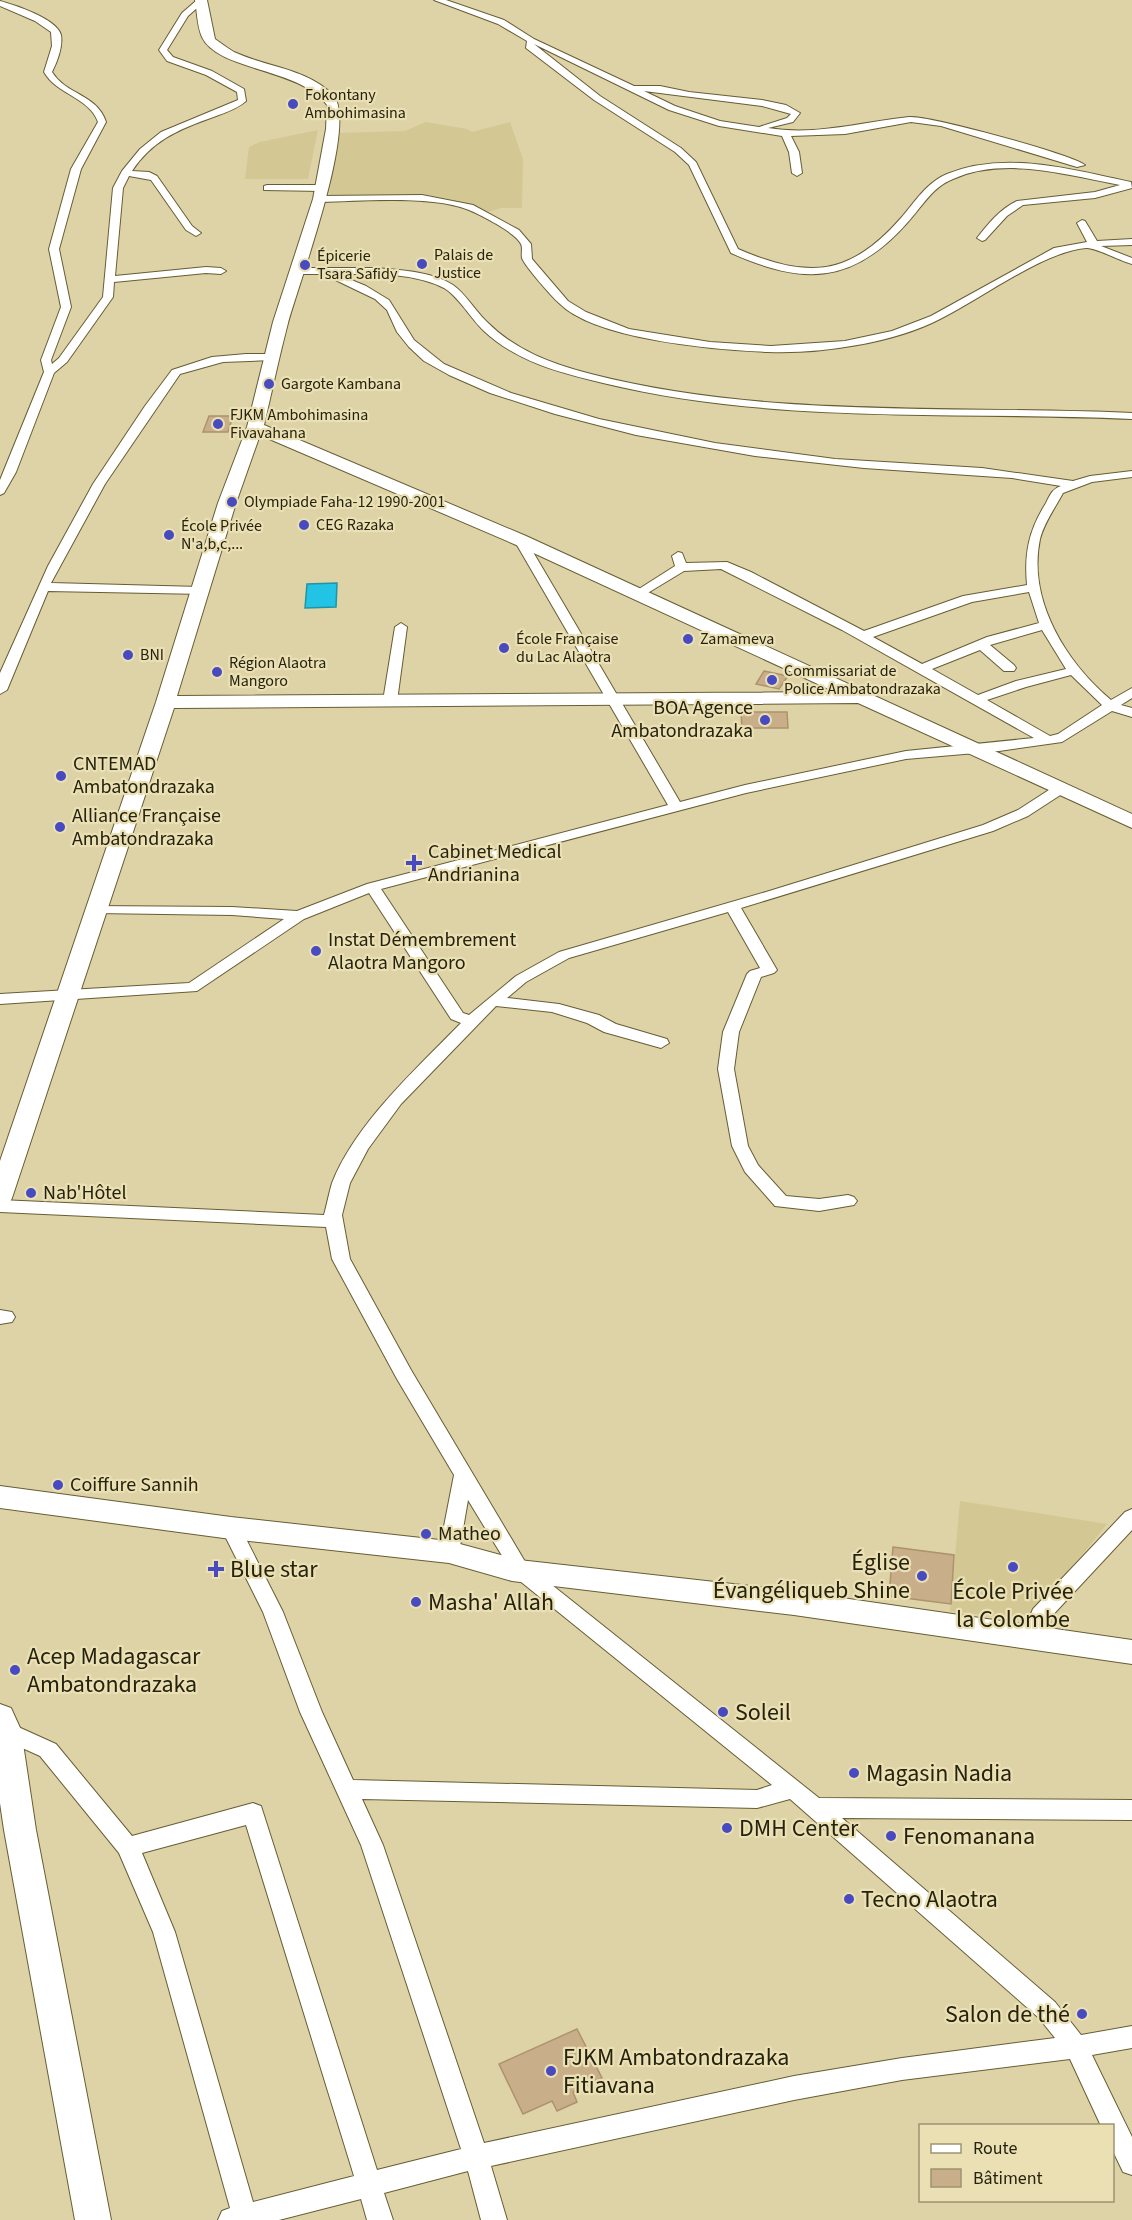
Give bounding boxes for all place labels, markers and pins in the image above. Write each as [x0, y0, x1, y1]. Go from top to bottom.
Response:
place label: Fokontany Ambohimasina [305, 84, 406, 124]
marker: Fokontany Ambohimasina [286, 97, 300, 111]
place label: Palais de Justice [434, 244, 493, 284]
place label: Épicerie Tsara Safidy [317, 245, 398, 285]
marker: Palais de Justice [415, 257, 429, 271]
marker: Épicerie Tsara Safidy [298, 258, 312, 272]
place label: Gargote Kambana [281, 373, 401, 395]
marker: Gargote Kambana [262, 377, 276, 391]
place label: FJKM Ambohimasina Fivavahana [230, 404, 368, 444]
marker: FJKM Ambohimasina Fivavahana [211, 417, 225, 431]
place label: Olympiade Faha-12 1990-2001 [244, 491, 445, 513]
marker: Olympiade Faha-12 1990-2001 [225, 495, 239, 509]
place label: CEG Razaka [316, 514, 394, 536]
place label: École Privée N'a,b,c,... [181, 515, 262, 555]
marker: CEG Razaka [297, 518, 311, 532]
marker: École Privée N'a,b,c,... [162, 528, 176, 542]
place label: École Française du Lac Alaotra [516, 628, 619, 668]
place label: Zamameva [700, 628, 774, 650]
marker: Zamameva [681, 632, 695, 646]
marker: École Française du Lac Alaotra [497, 641, 511, 655]
place label: BNI [140, 644, 164, 666]
marker: BNI [121, 648, 135, 662]
place label: Région Alaotra Mangoro [229, 652, 326, 692]
place label: Commissariat de Police Ambatondrazaka [784, 660, 941, 700]
marker: Région Alaotra Mangoro [210, 665, 224, 679]
marker: Commissariat de Police Ambatondrazaka [765, 673, 779, 687]
place label: BOA Agence Ambatondrazaka [611, 694, 753, 745]
marker: BOA Agence Ambatondrazaka [758, 713, 772, 727]
place label: CNTEMAD Ambatondrazaka [73, 750, 215, 801]
marker: CNTEMAD Ambatondrazaka [54, 769, 68, 783]
place label: Alliance Française Ambatondrazaka [72, 802, 221, 853]
marker: Alliance Française Ambatondrazaka [53, 820, 67, 834]
place label: Cabinet Medical Andrianina [428, 838, 561, 889]
marker: Cabinet Medical Andrianina [405, 854, 423, 872]
place label: Instat Démembrement Alaotra Mangoro [328, 926, 517, 977]
marker: Instat Démembrement Alaotra Mangoro [309, 944, 323, 958]
place label: Nab'Hôtel [43, 1179, 127, 1207]
marker: Nab'Hôtel [24, 1186, 38, 1200]
place label: Coiffure Sannih [70, 1471, 199, 1499]
marker: Coiffure Sannih [51, 1478, 65, 1492]
place label: Matheo [438, 1520, 501, 1548]
marker: Matheo [419, 1527, 433, 1541]
place label: Église Évangéliqueb Shine [713, 1545, 910, 1608]
place label: Blue star [230, 1552, 318, 1587]
marker: Blue star [207, 1560, 225, 1578]
marker: École Privée la Colombe [1006, 1560, 1020, 1574]
marker: Église Évangéliqueb Shine [915, 1569, 929, 1583]
place label: École Privée la Colombe [952, 1574, 1074, 1637]
place label: Masha' Allah [428, 1585, 554, 1620]
marker: Masha' Allah [409, 1595, 423, 1609]
place label: Acep Madagascar Ambatondrazaka [27, 1639, 201, 1702]
marker: Acep Madagascar Ambatondrazaka [8, 1663, 22, 1677]
place label: Soleil [735, 1695, 791, 1730]
marker: Soleil [716, 1705, 730, 1719]
place label: Magasin Nadia [866, 1756, 1012, 1791]
marker: Magasin Nadia [847, 1766, 861, 1780]
place label: DMH Center [739, 1811, 859, 1846]
place label: Fenomanana [903, 1819, 1035, 1854]
marker: DMH Center [720, 1821, 734, 1835]
marker: Fenomanana [884, 1829, 898, 1843]
place label: Tecno Alaotra [861, 1882, 998, 1917]
marker: Tecno Alaotra [842, 1892, 856, 1906]
place label: Salon de thé [945, 1997, 1070, 2032]
marker: Salon de thé [1075, 2007, 1089, 2021]
place label: FJKM Ambatondrazaka Fitiavana [563, 2040, 789, 2103]
marker: FJKM Ambatondrazaka Fitiavana [544, 2064, 558, 2078]

